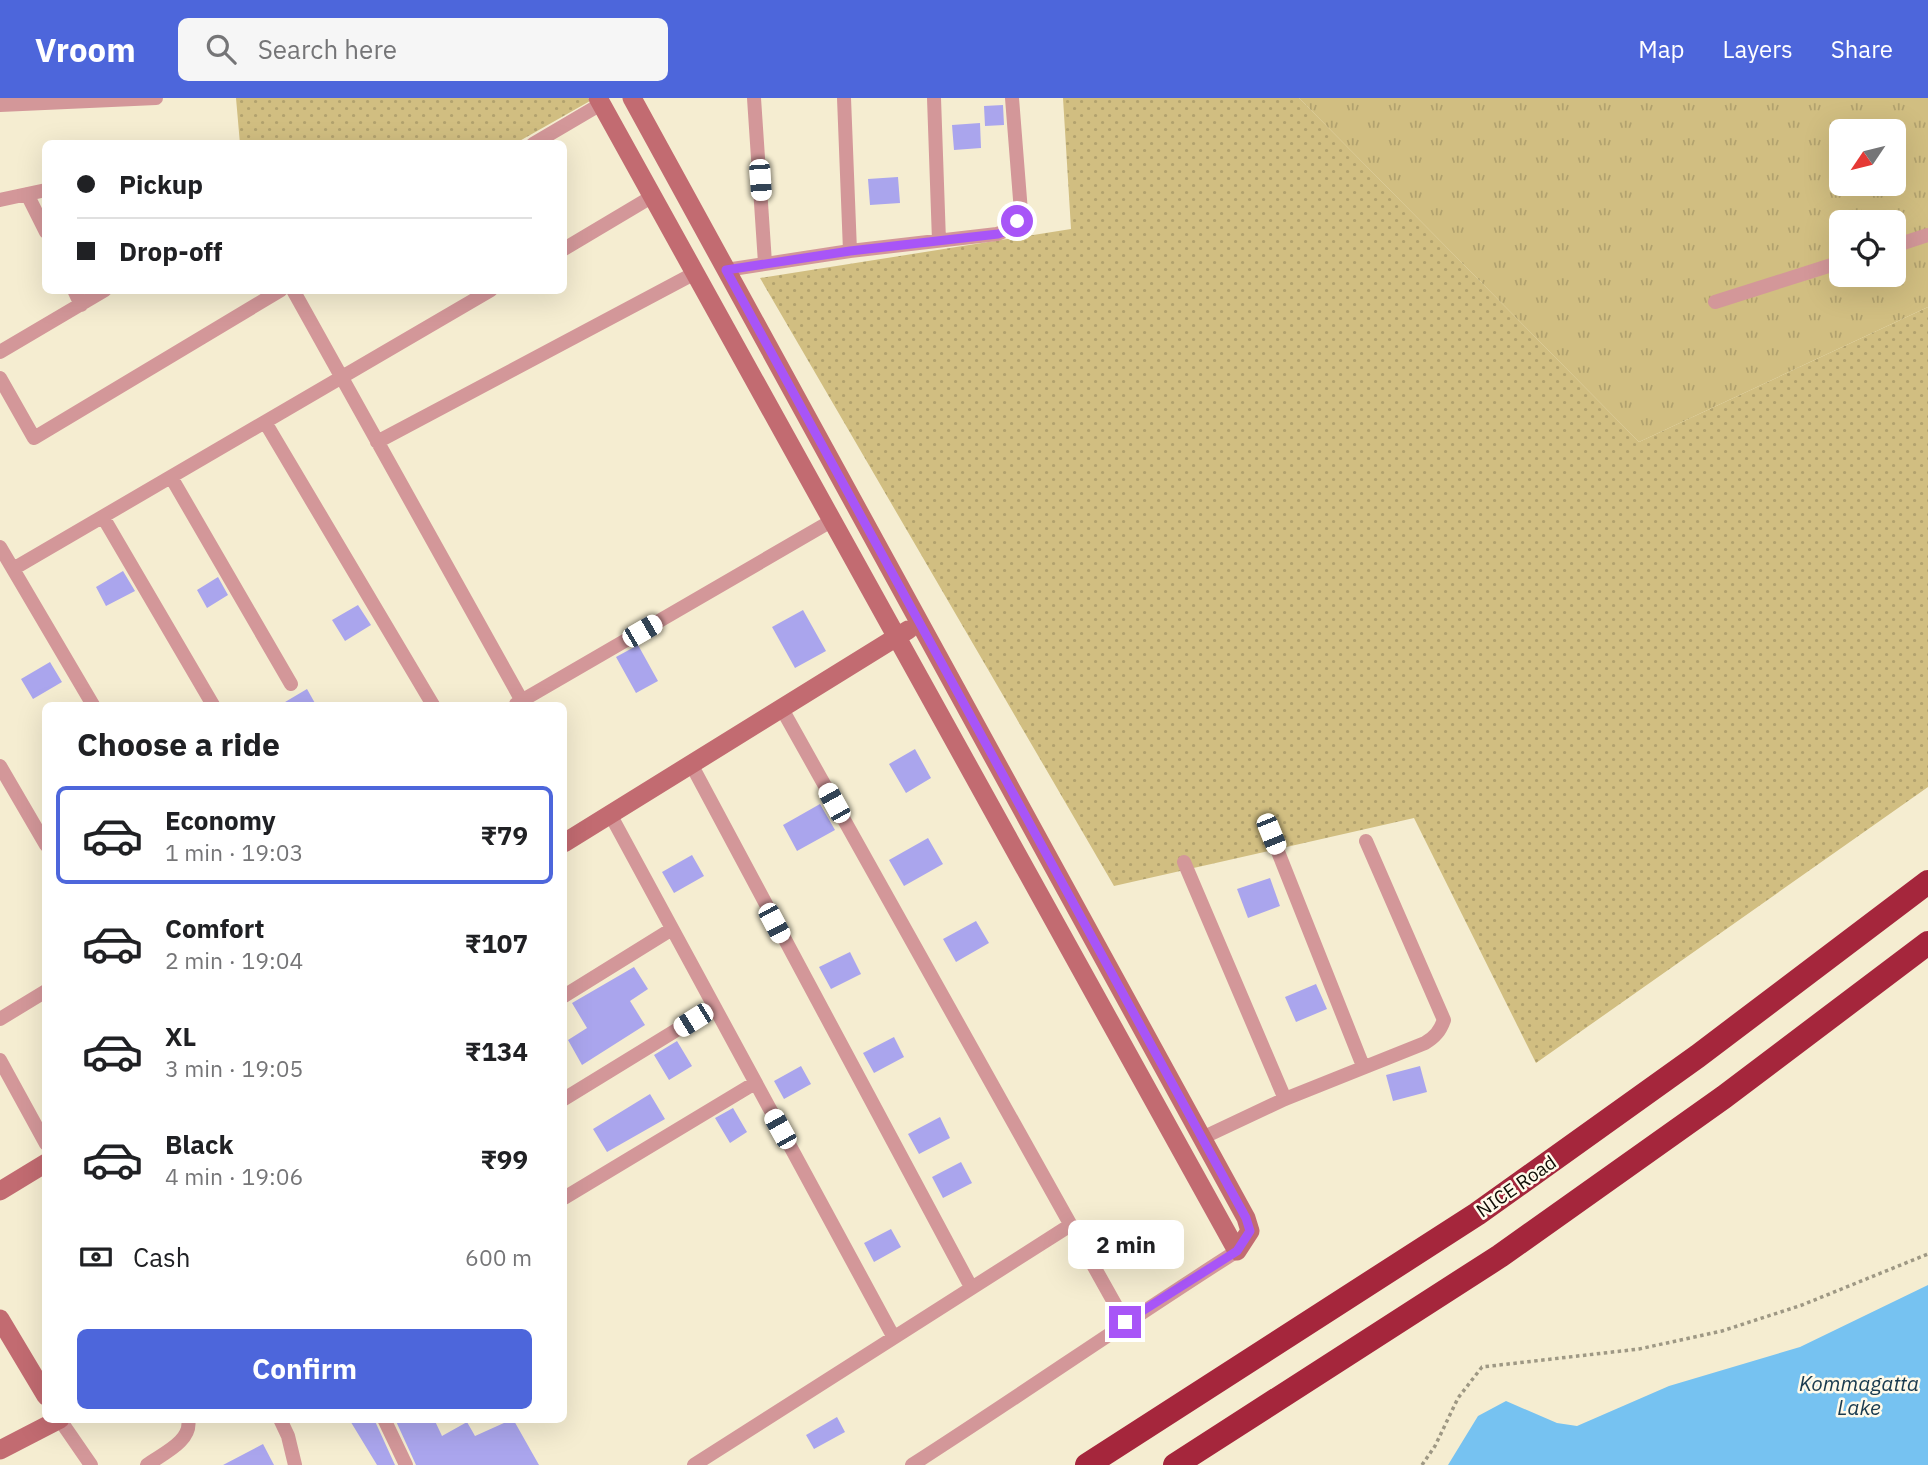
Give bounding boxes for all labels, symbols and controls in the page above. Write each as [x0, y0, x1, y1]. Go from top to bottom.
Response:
search box [178, 18, 668, 81]
text: Vroom [35, 28, 136, 71]
icon: search [202, 30, 240, 68]
text: Search here [258, 32, 397, 66]
text: Map [1638, 33, 1685, 65]
text: Layers [1723, 33, 1793, 65]
text: Share [1831, 33, 1893, 65]
north arrow [1829, 119, 1906, 196]
map controls [1829, 119, 1906, 287]
car [749, 158, 772, 202]
text: Pickup [119, 167, 203, 201]
route start [1001, 205, 1033, 237]
button: locate [1829, 210, 1906, 287]
text: Drop-off [119, 234, 222, 268]
car [619, 611, 666, 651]
text: Choose a ride [77, 723, 280, 765]
car [815, 780, 854, 826]
text: Economy [165, 803, 276, 837]
icon: car [81, 804, 144, 867]
car [1254, 811, 1289, 857]
text: ₹79 [480, 818, 528, 852]
text: 1 min · 19:03 [165, 837, 303, 867]
car [755, 900, 794, 946]
text: Comfort [165, 911, 264, 945]
icon: car [81, 912, 144, 975]
text: ₹107 [465, 926, 528, 960]
text: 2 min · 19:04 [165, 945, 303, 975]
car [670, 1000, 717, 1040]
text: XL [165, 1019, 196, 1053]
icon: car [81, 1020, 144, 1083]
text: ₹134 [465, 1034, 528, 1068]
text: 3 min · 19:05 [165, 1053, 303, 1083]
car [761, 1106, 800, 1152]
text: Black [165, 1127, 233, 1161]
icon: car [81, 1128, 144, 1191]
text: ₹99 [480, 1142, 528, 1176]
street label: NICE Road [1471, 1150, 1561, 1222]
text: 4 min · 19:06 [165, 1161, 303, 1191]
callout: 2 min [1067, 1220, 1183, 1270]
text: 2 min [1096, 1229, 1156, 1259]
icon: cash [77, 1238, 115, 1276]
text: Cash [133, 1240, 190, 1274]
text: 600 m [465, 1242, 532, 1272]
route end [1109, 1306, 1141, 1338]
button: Confirm [77, 1329, 532, 1409]
water label: Kommagatta Lake [1799, 1369, 1919, 1421]

